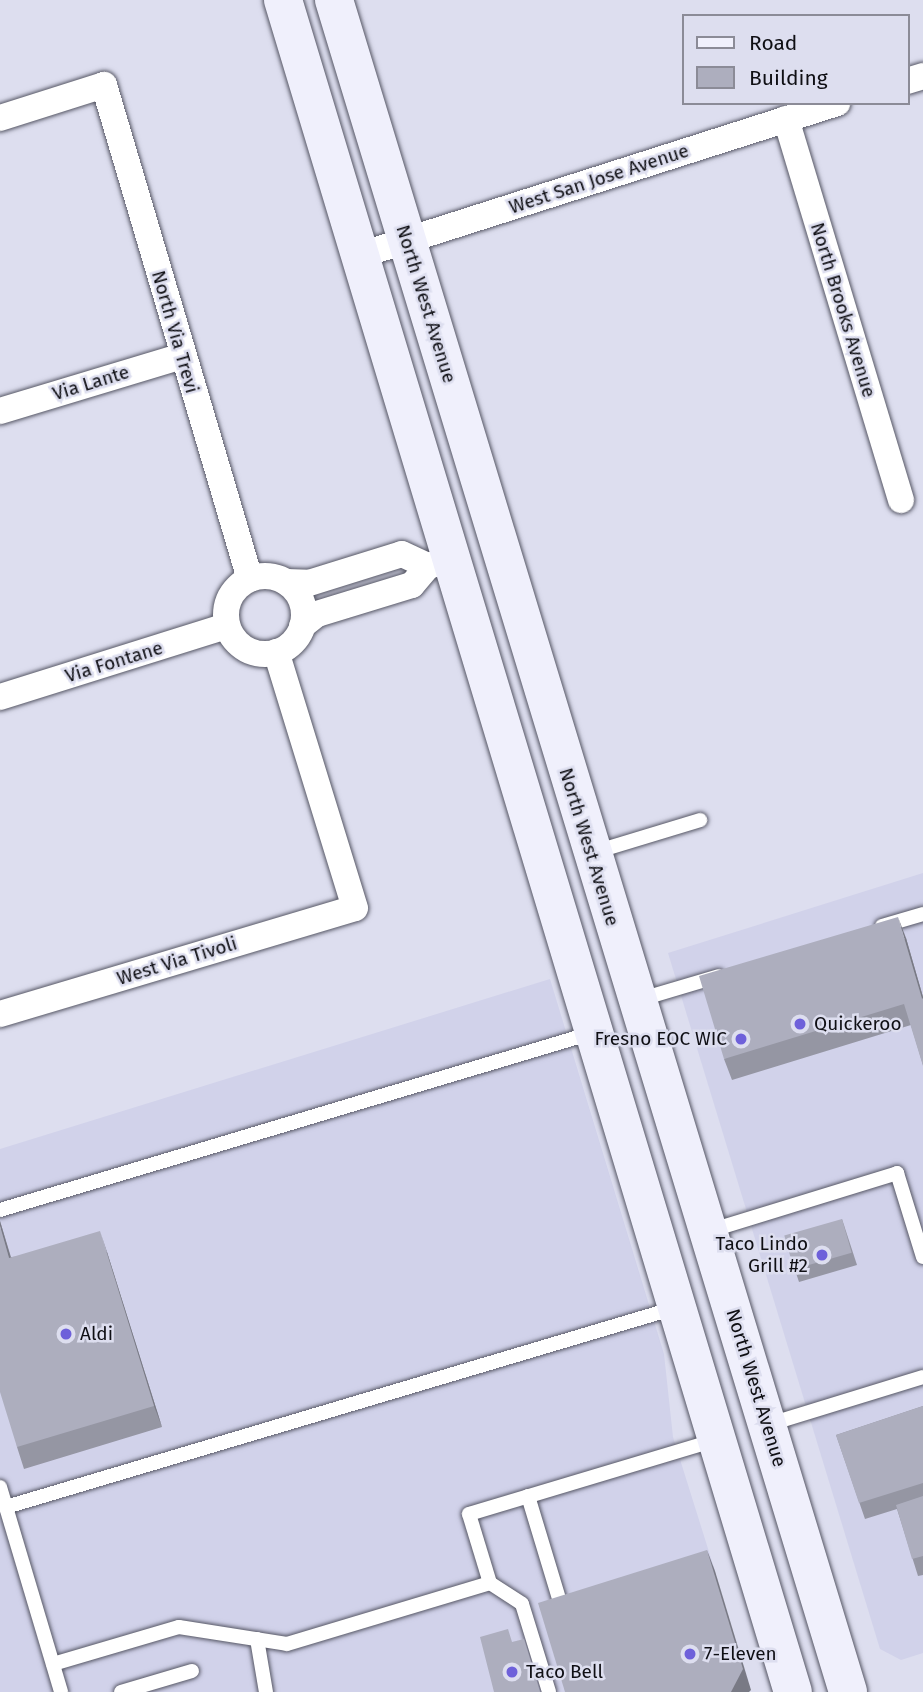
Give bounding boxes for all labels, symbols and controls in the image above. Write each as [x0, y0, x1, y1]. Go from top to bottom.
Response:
legend [682, 14, 909, 105]
text: Road [749, 30, 797, 56]
text: Building [749, 65, 828, 91]
street label: West San Jose Avenue [506, 139, 692, 219]
street label: North Brooks Avenue [806, 220, 880, 400]
street label: North West Avenue [391, 222, 461, 386]
street label: North Via Trevi [147, 268, 203, 396]
street label: Via Lante [50, 361, 132, 405]
street label: Via Fontane [62, 636, 166, 688]
street label: North West Avenue [554, 765, 624, 929]
street label: West Via Tivoli [114, 932, 240, 990]
place label: Quickeroo [814, 1013, 901, 1035]
marker: Quickeroo [792, 1016, 808, 1032]
place label: Fresno EOC WIC [594, 1028, 727, 1050]
marker: Fresno EOC WIC [733, 1031, 749, 1047]
place label: Taco Lindo Grill #2 [716, 1233, 808, 1277]
marker: Taco Lindo Grill #2 [814, 1247, 830, 1263]
street label: North West Avenue [721, 1306, 791, 1470]
place label: Aldi [80, 1323, 113, 1345]
marker: Aldi [58, 1326, 74, 1342]
place label: 7-Eleven [704, 1643, 777, 1665]
marker: 7-Eleven [682, 1646, 698, 1662]
place label: Taco Bell [526, 1661, 603, 1683]
marker: Taco Bell [504, 1664, 520, 1680]

